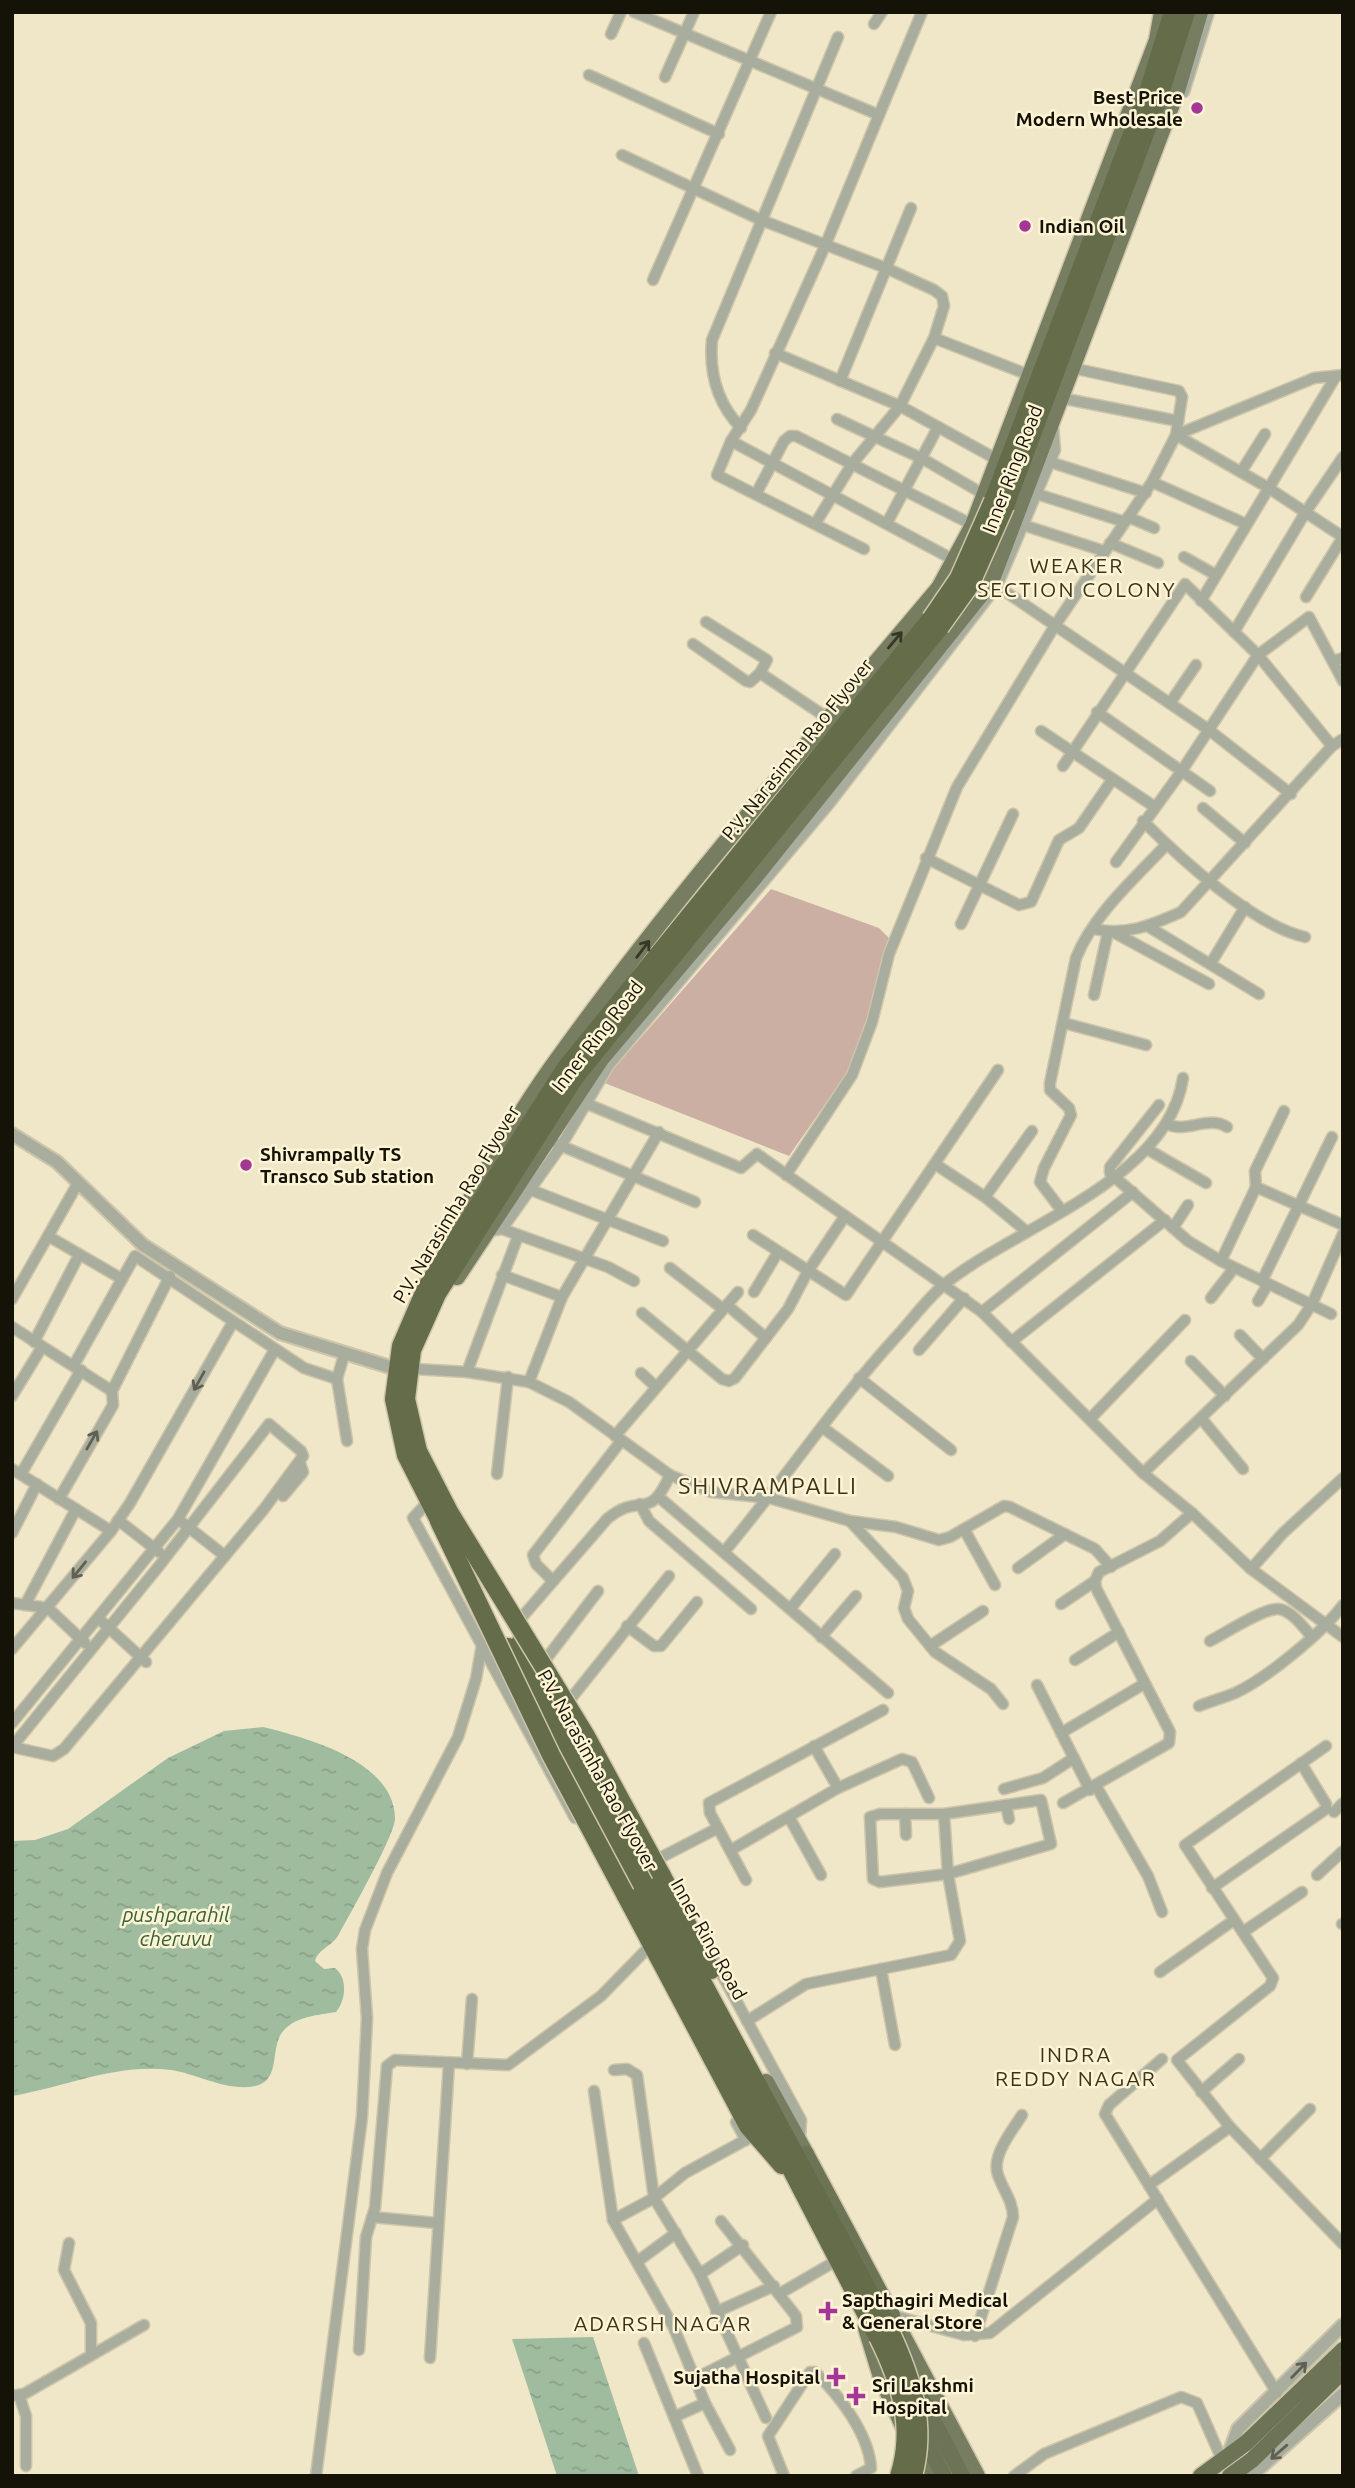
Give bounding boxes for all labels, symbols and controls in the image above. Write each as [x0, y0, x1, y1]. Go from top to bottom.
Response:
place label: Best Price Modern Wholesale [1016, 86, 1183, 130]
marker: Best Price Modern Wholesale [1189, 100, 1205, 116]
place label: Indian Oil [1039, 215, 1125, 237]
marker: Indian Oil [1017, 218, 1033, 234]
street label: Inner Ring Road [978, 402, 1046, 536]
district label: WEAKER SECTION COLONY [977, 553, 1177, 601]
one-way arrow [887, 631, 903, 649]
street label: P.V. Narasimha Rao Flyover [717, 654, 877, 844]
one-way arrow [635, 940, 650, 959]
street label: Inner Ring Road [547, 976, 647, 1096]
street label: P.V. Narasimha Rao Flyover [388, 1101, 524, 1307]
place label: Shivrampally TS Transco Sub station [260, 1143, 434, 1187]
marker: Shivrampally TS Transco Sub station [238, 1157, 254, 1173]
one-way arrow [192, 1371, 206, 1391]
one-way arrow [86, 1431, 100, 1451]
district label: SHIVRAMPALLI [678, 1473, 858, 1498]
one-way arrow [72, 1560, 87, 1578]
street label: P.V. Narasimha Rao Flyover [533, 1666, 663, 1874]
street label: Inner Ring Road [667, 1875, 751, 2003]
water label: pushparahil cheruvu [121, 1902, 230, 1950]
district label: INDRA REDDY NAGAR [995, 2042, 1157, 2090]
place label: Sapthagiri Medical & General Store [842, 2289, 1008, 2333]
marker: Sapthagiri Medical & General Store [820, 2303, 836, 2319]
district label: ADARSH NAGAR [574, 2311, 752, 2335]
one-way arrow [1291, 2362, 1308, 2379]
place label: Sujatha Hospital [673, 2366, 820, 2388]
marker: Sujatha Hospital [826, 2367, 846, 2387]
place label: Sri Lakshmi Hospital [872, 2374, 974, 2418]
marker: Sri Lakshmi Hospital [846, 2386, 866, 2406]
one-way arrow [1271, 2444, 1289, 2460]

